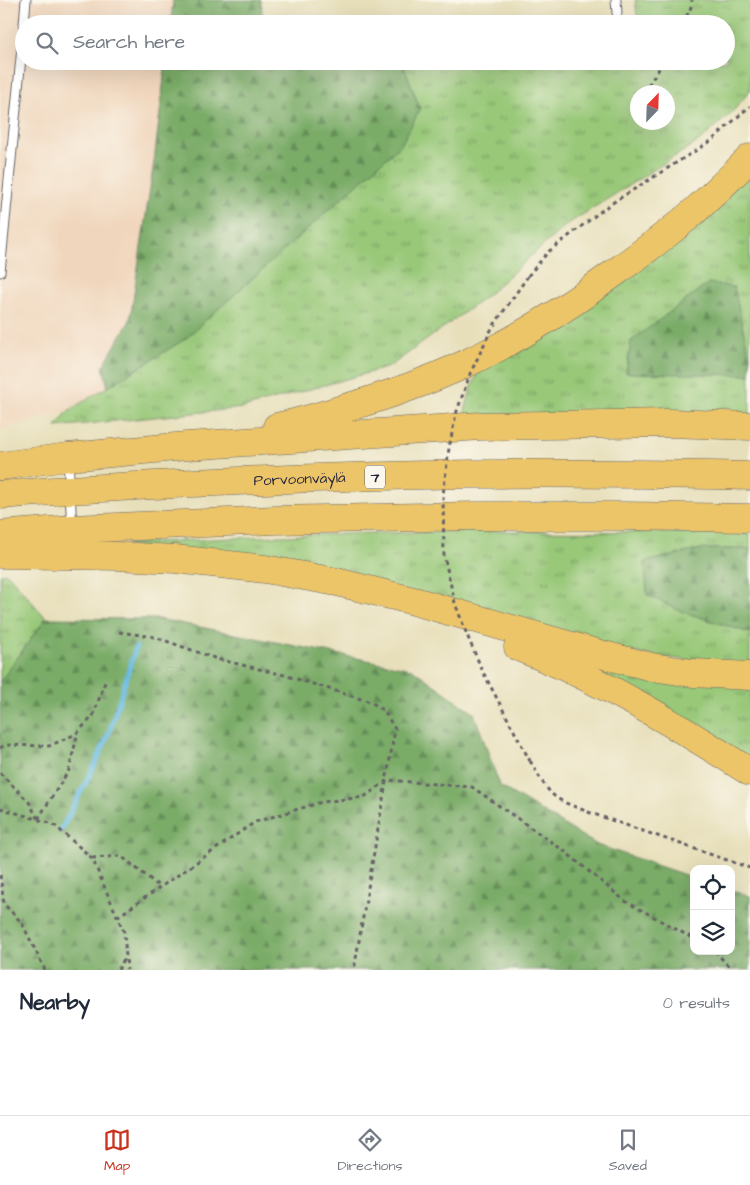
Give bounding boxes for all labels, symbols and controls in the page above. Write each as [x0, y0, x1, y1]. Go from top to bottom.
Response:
search box [15, 15, 735, 70]
icon: search [33, 29, 61, 57]
text: Search here [73, 29, 185, 56]
north arrow [630, 85, 675, 130]
road number: 7 [365, 466, 385, 488]
street label: Porvoonväylä [253, 467, 346, 491]
map controls [690, 865, 735, 955]
button: locate [690, 865, 735, 910]
button: layers [690, 910, 735, 955]
text: Nearby [20, 988, 90, 1017]
text: 0 results [663, 992, 730, 1014]
tab: Map [103, 1126, 131, 1176]
tab: Directions [337, 1126, 402, 1176]
tab: Saved [609, 1126, 647, 1176]

